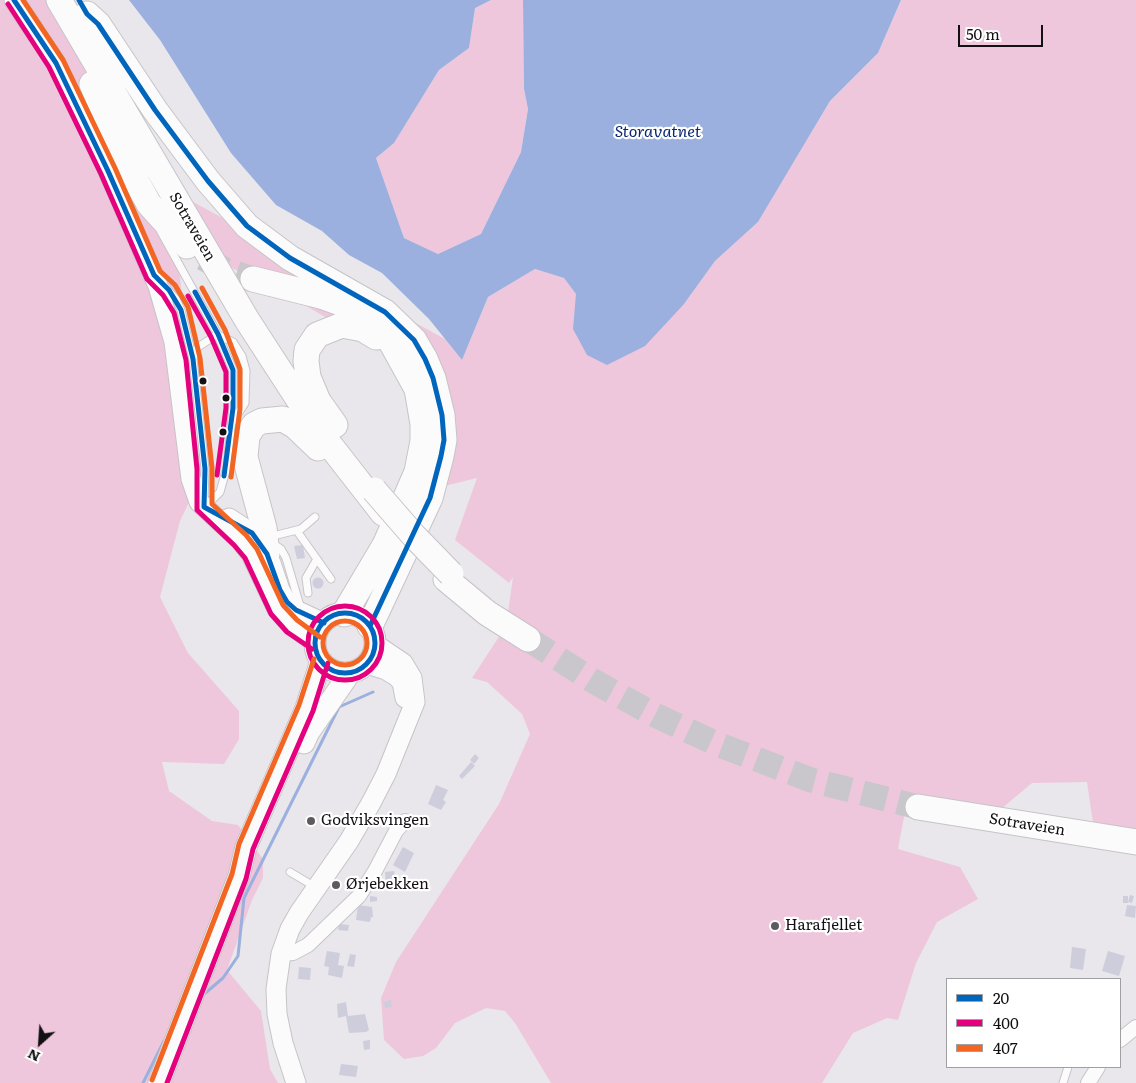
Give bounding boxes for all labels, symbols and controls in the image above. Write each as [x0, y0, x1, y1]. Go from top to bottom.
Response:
scale bar [961, 15, 1046, 47]
text: 50 m [966, 22, 1000, 45]
water label: Storavatnet [615, 122, 701, 142]
street label: Sotraveien [165, 189, 219, 265]
unlabelled marker [198, 376, 208, 386]
unlabelled marker [221, 393, 231, 403]
unlabelled marker [218, 427, 228, 437]
street label: Sotraveien [988, 810, 1066, 840]
place label: Godviksvingen [321, 812, 429, 830]
marker: Godviksvingen [305, 815, 317, 827]
place label: Ørjebekken [346, 876, 429, 894]
marker: Ørjebekken [330, 879, 342, 891]
place label: Harafjellet [785, 917, 862, 935]
marker: Harafjellet [769, 920, 781, 932]
legend [946, 978, 1121, 1068]
text: 20 [993, 986, 1009, 1009]
text: 400 [993, 1011, 1019, 1034]
north arrow [15, 1018, 65, 1068]
text: 407 [993, 1036, 1018, 1059]
text: N [24, 1045, 43, 1068]

